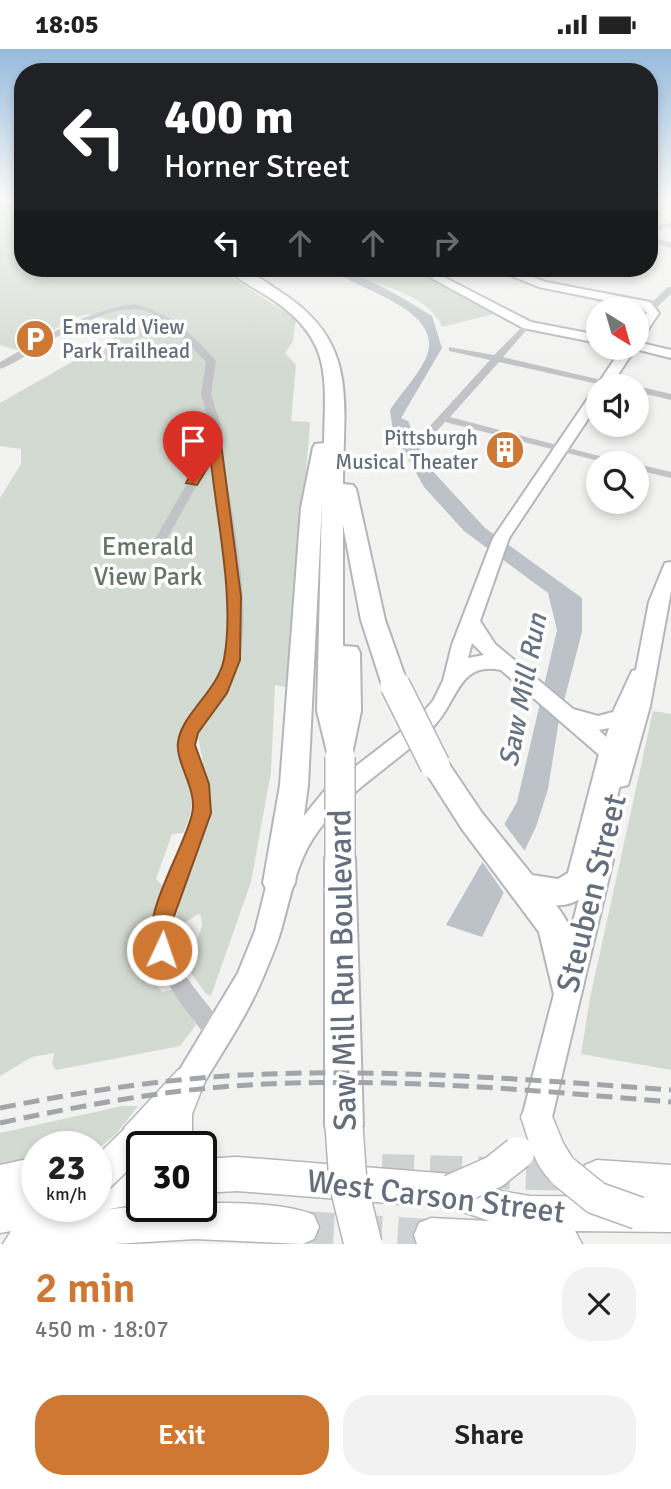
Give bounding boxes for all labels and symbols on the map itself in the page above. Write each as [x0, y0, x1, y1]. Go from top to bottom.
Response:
north arrow [586, 297, 649, 361]
place label: Emerald View Park Trailhead [62, 314, 190, 364]
parking icon: Emerald View Park Trailhead [14, 318, 56, 360]
pin [163, 411, 223, 483]
place label: Pittsburgh Musical Theater [335, 425, 478, 475]
building icon: Pittsburgh Musical Theater [484, 429, 526, 471]
park label: Emerald View Park [93, 531, 203, 593]
water label: Saw Mill Run [491, 610, 555, 770]
street label: Steuben Street [548, 790, 635, 996]
street label: Saw Mill Run Boulevard [320, 809, 365, 1131]
position arrow [125, 913, 199, 987]
speed limit sign: 30 [126, 1131, 217, 1222]
street label: West Carson Street [305, 1161, 567, 1232]

